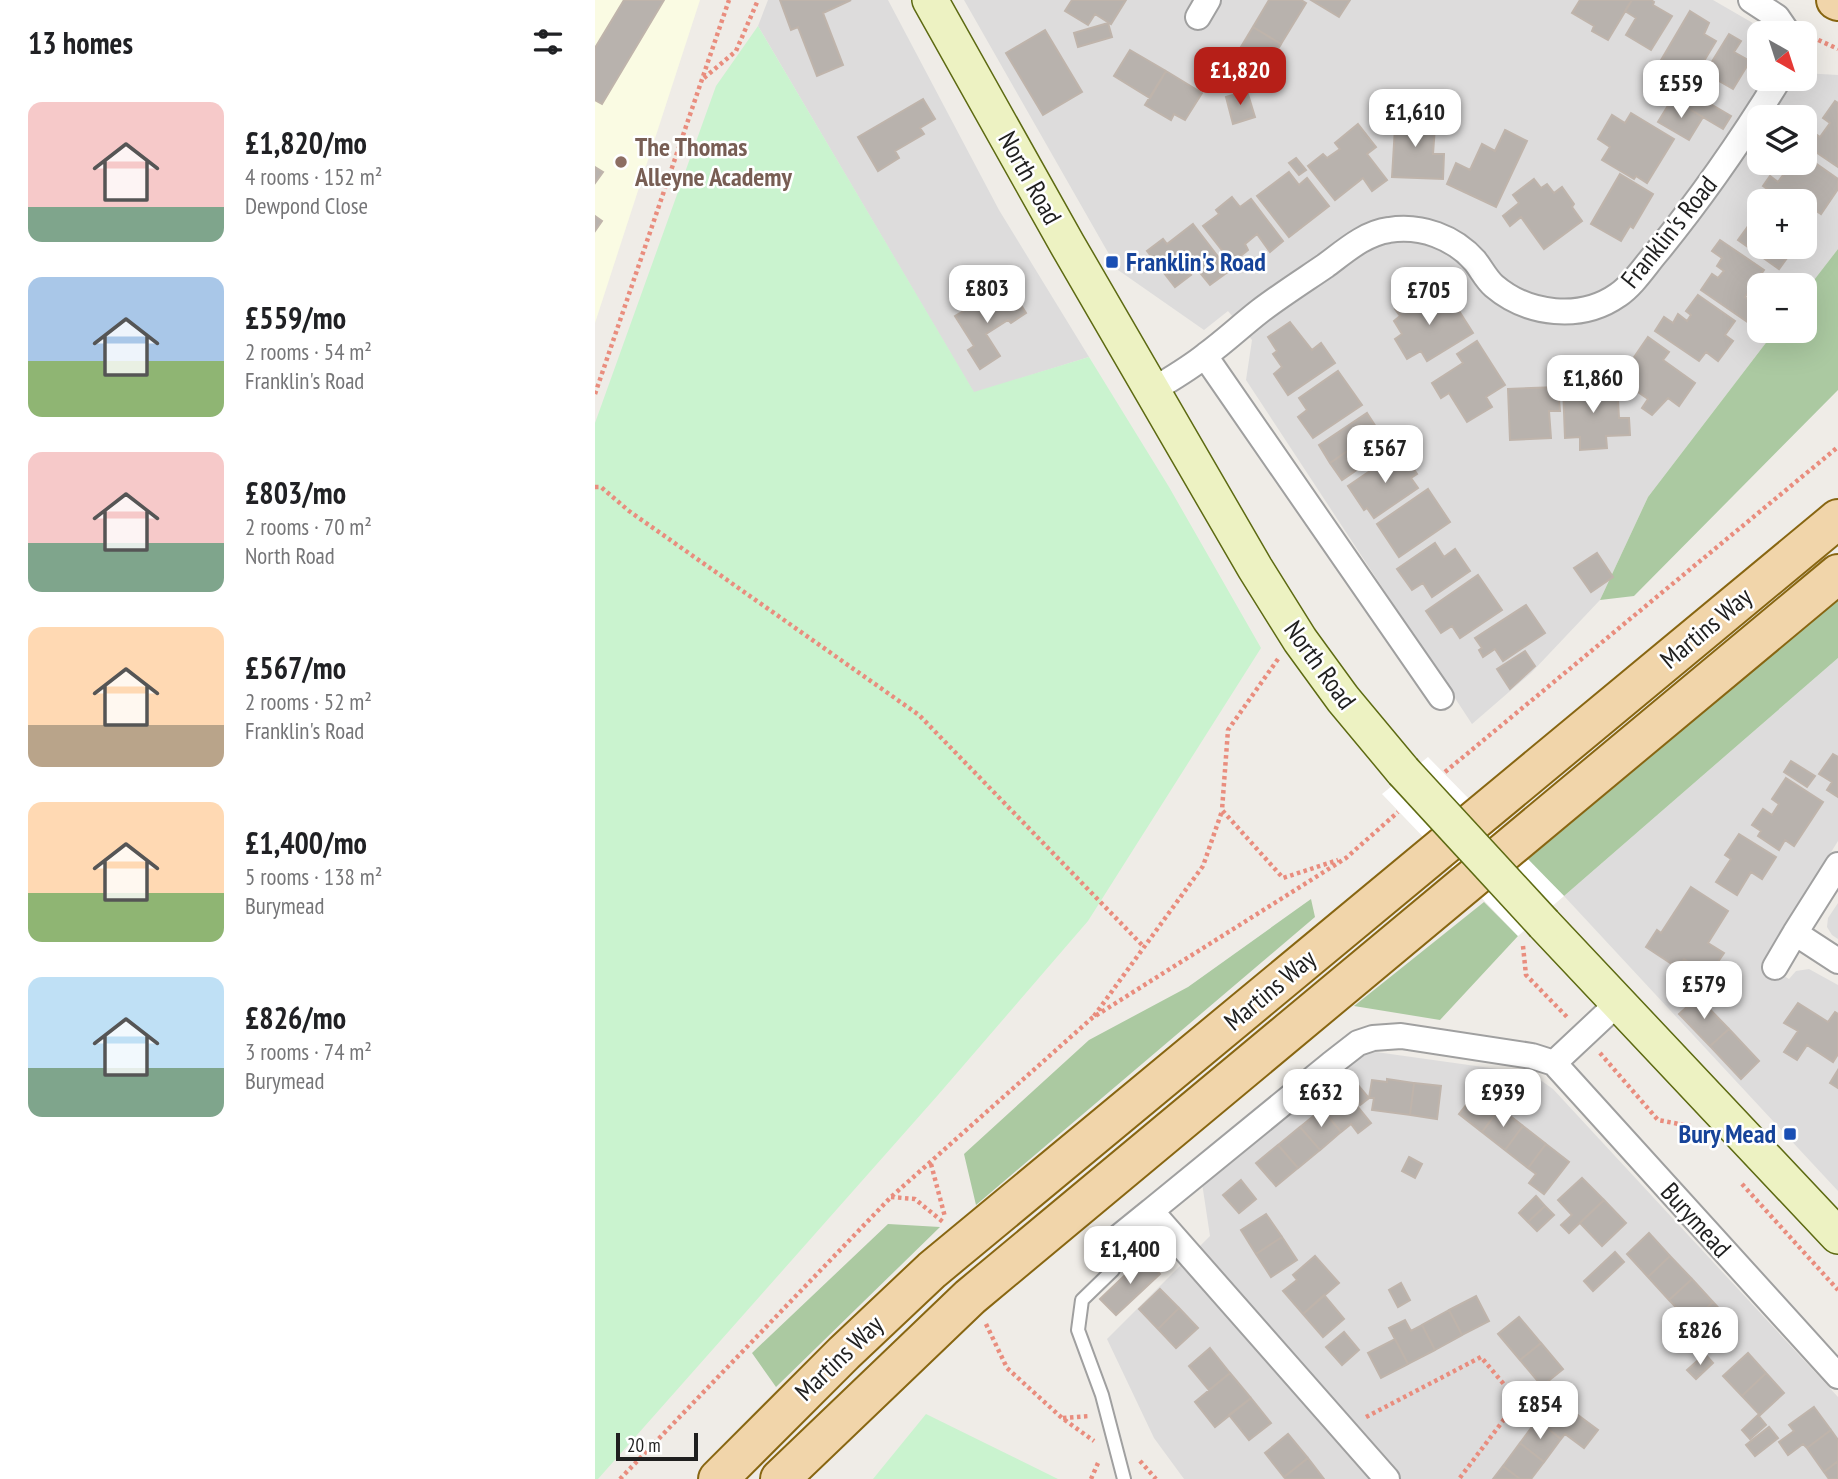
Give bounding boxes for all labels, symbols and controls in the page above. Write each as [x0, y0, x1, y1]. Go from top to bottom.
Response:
north arrow [1747, 21, 1817, 91]
map controls [1747, 21, 1817, 343]
text: 13 homes [28, 23, 133, 62]
icon: filters [529, 23, 567, 61]
pin: £1,820 [1183, 48, 1297, 107]
text: £1,820 [1210, 55, 1270, 84]
pin: £559 [1640, 60, 1722, 120]
text: £559 [1659, 68, 1703, 97]
pin: £1,610 [1358, 90, 1472, 149]
text: £1,610 [1385, 97, 1445, 126]
button: layers [1747, 105, 1817, 175]
text: £1,820/mo [245, 123, 367, 162]
street label: North Road [991, 125, 1069, 230]
icon: home [84, 130, 168, 214]
place label: The Thomas Alleyne Academy [634, 130, 793, 193]
marker: The Thomas Alleyne Academy [613, 154, 629, 170]
text: 4 rooms · 152 m² [245, 162, 382, 191]
street label: Franklin's Road [1613, 169, 1724, 294]
button: + [1747, 189, 1817, 259]
text: Dewpond Close [245, 191, 368, 220]
place label: Franklin's Road [1126, 245, 1266, 278]
marker: Franklin's Road [1104, 254, 1120, 270]
pin: £803 [946, 266, 1028, 325]
pin: £705 [1388, 268, 1470, 327]
text: £803 [965, 273, 1009, 302]
button: − [1747, 273, 1817, 343]
text: £705 [1407, 275, 1451, 304]
text: £559/mo [245, 298, 346, 337]
icon: home [84, 305, 168, 389]
text: 2 rooms · 54 m² [245, 337, 372, 366]
pin: £1,860 [1536, 356, 1650, 415]
text: £1,860 [1563, 363, 1623, 392]
text: Franklin's Road [245, 366, 364, 395]
pin: £567 [1344, 426, 1426, 485]
text: £567 [1363, 433, 1407, 462]
text: £803/mo [245, 473, 346, 512]
icon: home [84, 480, 168, 564]
text: 2 rooms · 70 m² [245, 512, 372, 541]
text: North Road [245, 541, 335, 570]
street label: Martins Way [1653, 580, 1758, 675]
street label: North Road [1277, 614, 1364, 715]
text: £567/mo [245, 648, 346, 687]
icon: home [84, 655, 168, 739]
text: 2 rooms · 52 m² [245, 687, 372, 716]
text: Franklin's Road [245, 716, 364, 745]
text: £1,400/mo [245, 823, 367, 862]
icon: home [84, 830, 168, 914]
text: 5 rooms · 138 m² [245, 862, 382, 891]
text: Burymead [245, 891, 324, 920]
street label: Martins Way [1217, 942, 1322, 1037]
pin: £579 [1663, 962, 1745, 1021]
text: £579 [1682, 969, 1726, 998]
text: £826/mo [245, 998, 346, 1037]
icon: home [84, 1005, 168, 1089]
text: 3 rooms · 74 m² [245, 1037, 372, 1066]
text: Burymead [245, 1066, 324, 1095]
pin: £632 [1280, 1070, 1362, 1129]
pin: £939 [1462, 1070, 1544, 1129]
text: £632 [1299, 1077, 1343, 1106]
text: £939 [1481, 1077, 1525, 1106]
place label: Bury Mead [1678, 1117, 1776, 1150]
marker: Bury Mead [1782, 1126, 1798, 1142]
street label: Burymead [1654, 1175, 1739, 1264]
pin: £1,400 [1073, 1226, 1187, 1286]
text: £1,400 [1100, 1234, 1160, 1263]
street label: Martins Way [788, 1308, 890, 1408]
pin: £826 [1659, 1308, 1741, 1367]
text: £826 [1678, 1315, 1722, 1344]
pin: £854 [1499, 1382, 1581, 1441]
text: £854 [1518, 1389, 1562, 1418]
scale bar [616, 1430, 698, 1462]
text: 20 m [627, 1433, 661, 1457]

